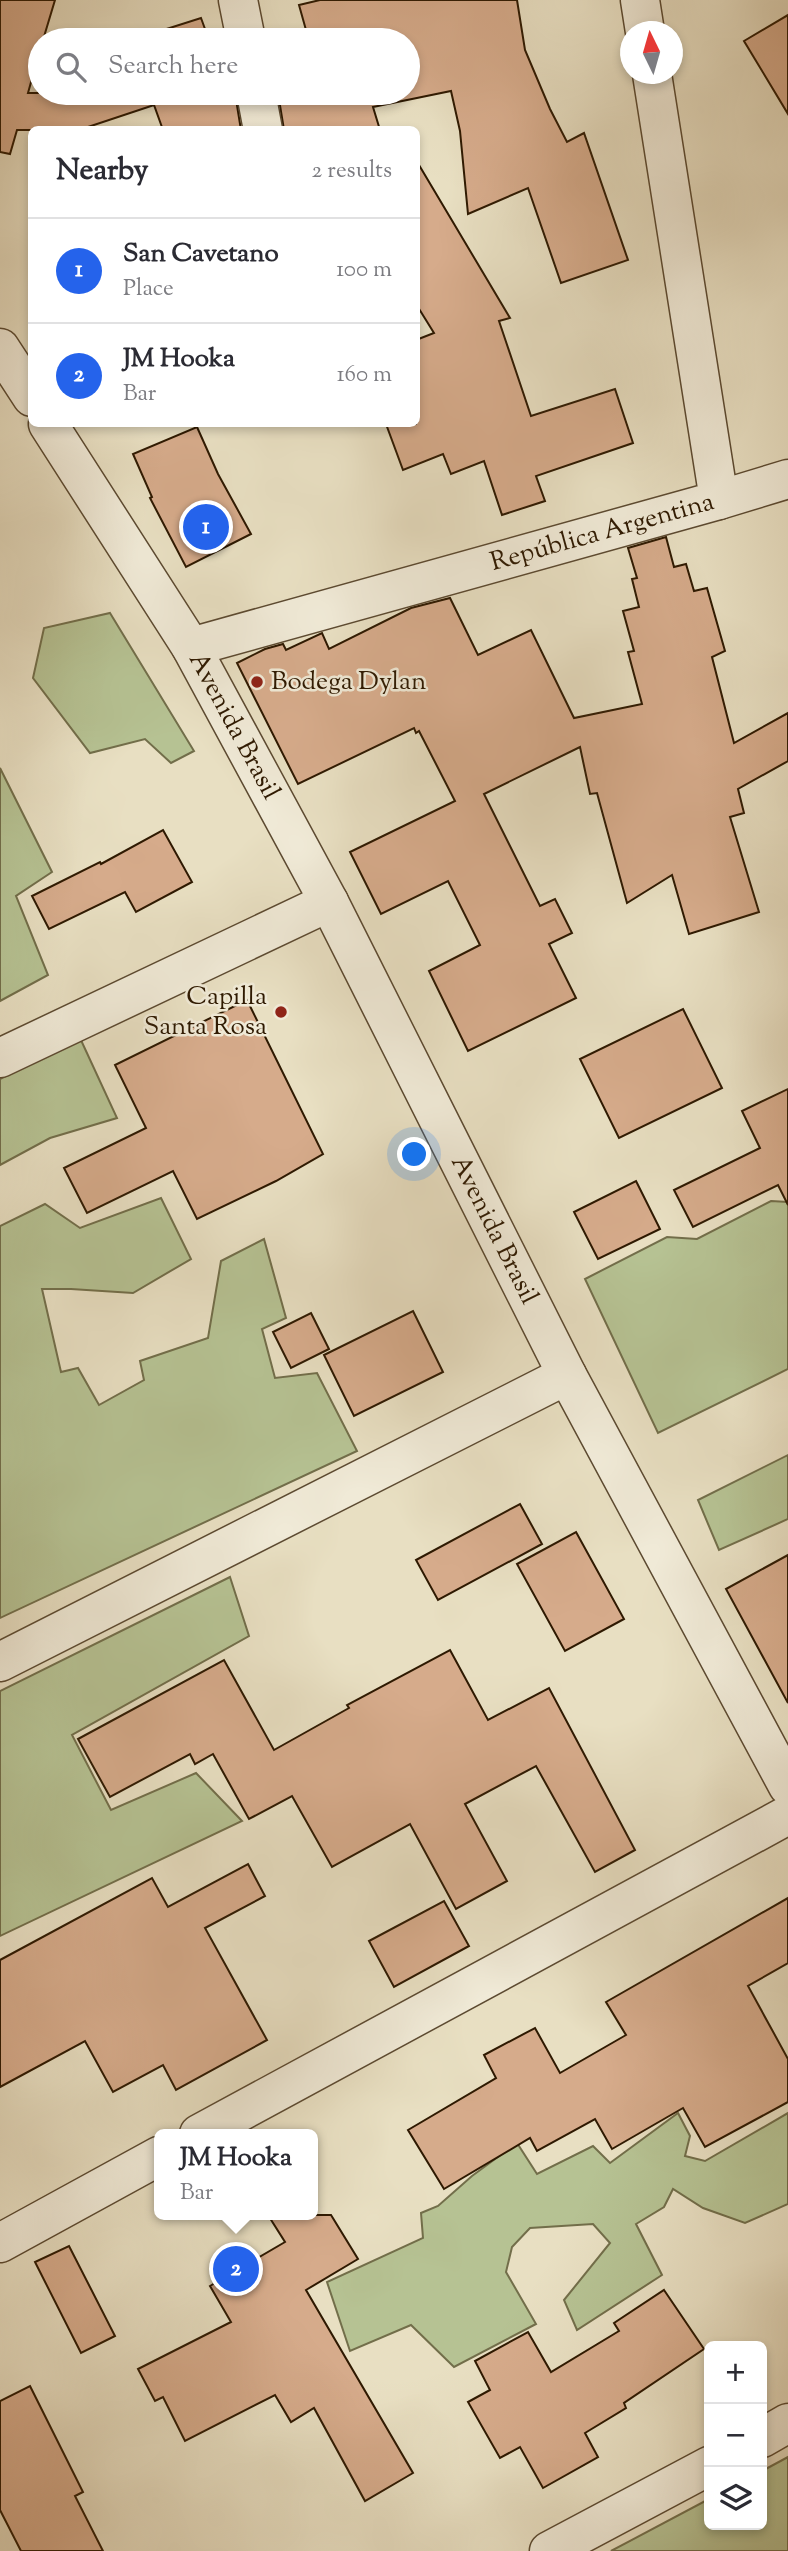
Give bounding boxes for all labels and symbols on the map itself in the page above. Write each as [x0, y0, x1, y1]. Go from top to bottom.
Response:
north arrow [620, 21, 683, 84]
street label: República Argentina [486, 484, 718, 581]
pin: 1 [183, 501, 229, 553]
street label: Avenida Brasil [179, 646, 289, 807]
place label: Bodega Dylan [271, 664, 426, 701]
marker: Bodega Dylan [249, 674, 265, 690]
place label: Capilla Santa Rosa [144, 979, 267, 1046]
marker: Capilla Santa Rosa [273, 1004, 289, 1020]
your location [397, 1137, 431, 1171]
street label: Avenida Brasil [441, 1149, 547, 1311]
pin: 2 [213, 2243, 259, 2295]

